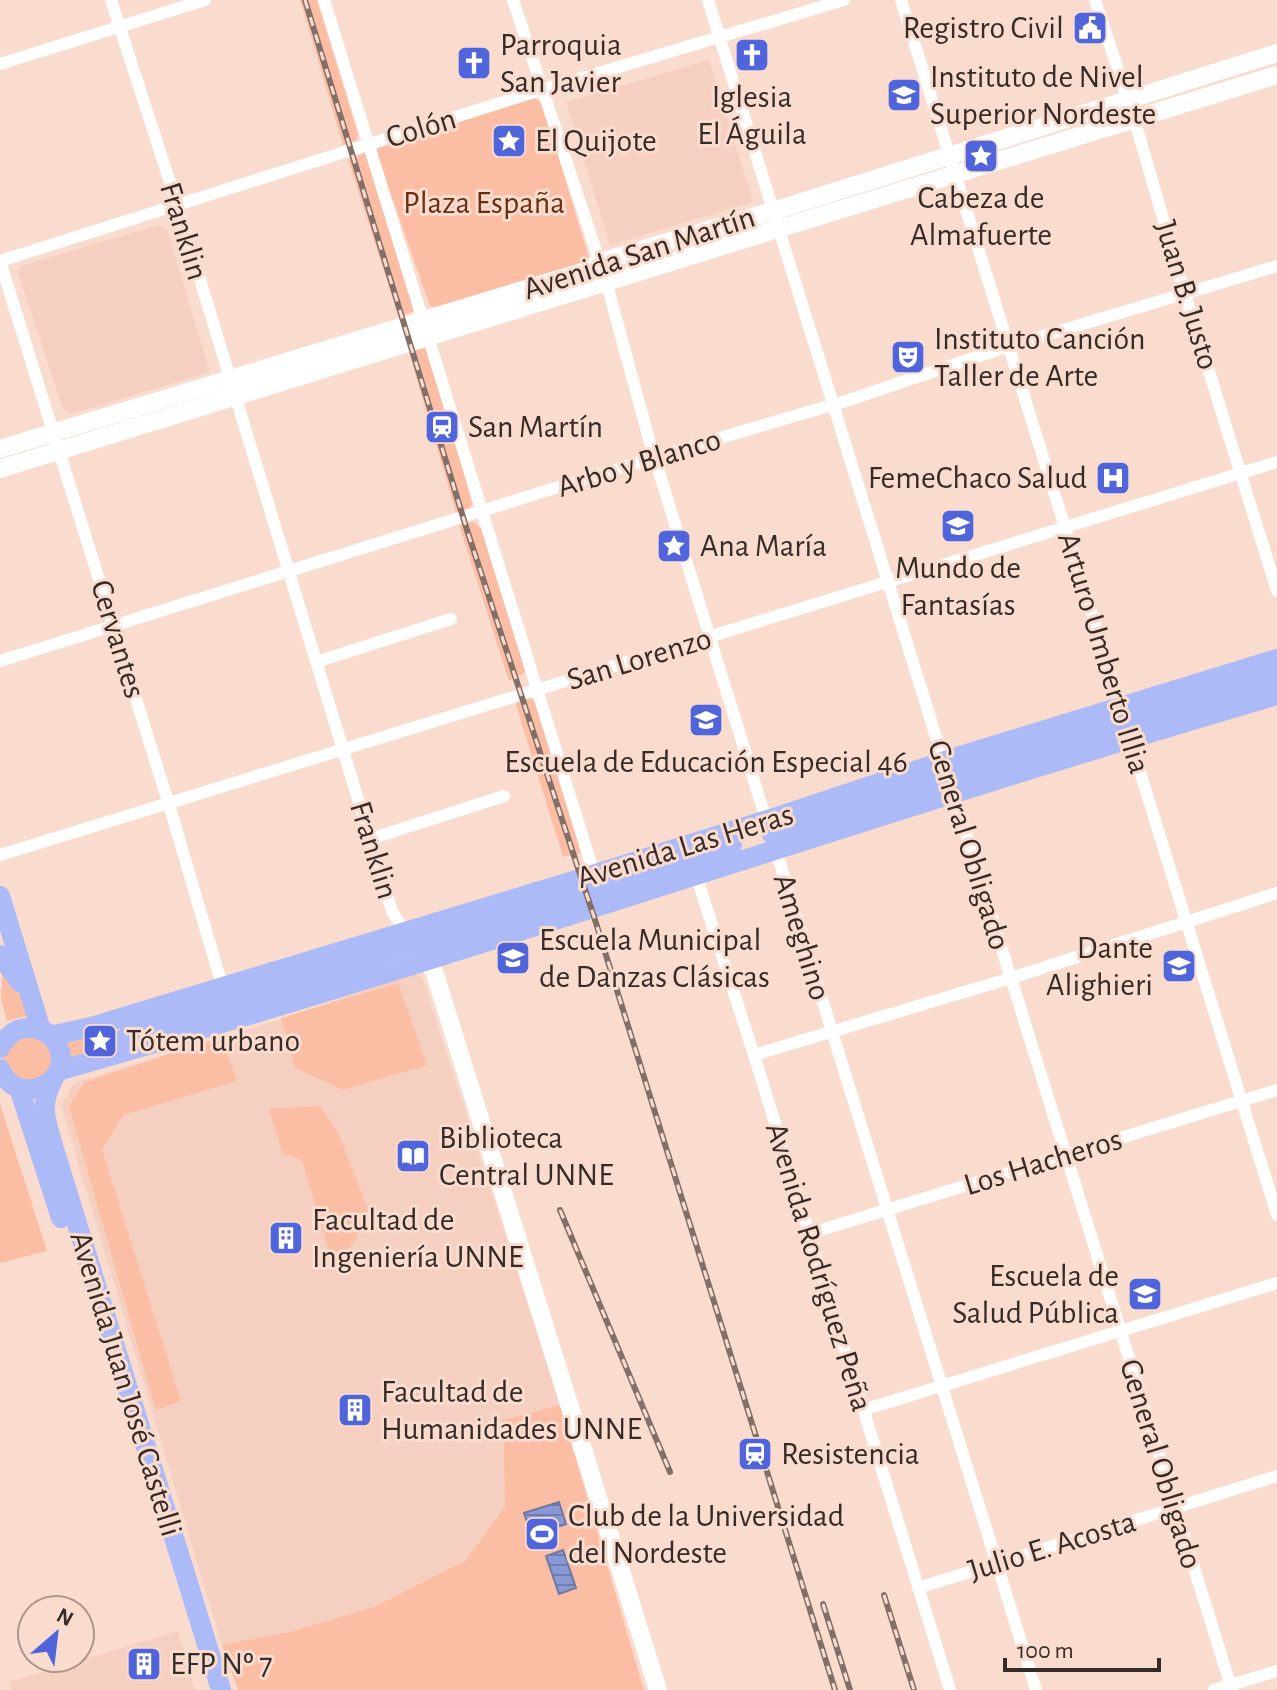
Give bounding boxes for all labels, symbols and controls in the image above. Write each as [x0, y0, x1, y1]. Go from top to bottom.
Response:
public building icon: Registro Civil [1071, 9, 1109, 47]
place label: Registro Civil [903, 12, 1064, 44]
place label: Parroquia San Javier [500, 29, 622, 98]
church icon: Iglesia El Águila [733, 36, 771, 74]
church icon: Parroquia San Javier [455, 44, 493, 82]
place label: Instituto de Nivel Superior Nordeste [930, 61, 1156, 130]
school or university icon: Instituto de Nivel Superior Nordeste [885, 76, 923, 114]
place label: Iglesia El Águila [697, 81, 807, 150]
street label: Colón [382, 102, 460, 154]
place icon: El Quijote [490, 122, 528, 160]
place label: El Quijote [535, 125, 657, 157]
place icon: Cabeza de Almafuerte [962, 137, 1000, 175]
street label: Franklin [154, 178, 214, 284]
place label: Cabeza de Almafuerte [910, 182, 1052, 251]
park label: Plaza España [403, 187, 565, 219]
street label: Avenida San Martín [519, 200, 759, 306]
street label: Juan B. Justo [1149, 217, 1225, 373]
place label: Instituto Canción Taller de Arte [934, 323, 1145, 392]
theatre icon: Instituto Canción Taller de Arte [889, 338, 927, 376]
station icon: San Martín [423, 408, 461, 446]
place label: San Martín [468, 411, 603, 443]
street label: Arbo y Blanco [553, 423, 725, 503]
hospital icon: FemeChaco Salud [1094, 459, 1132, 497]
place label: FemeChaco Salud [868, 462, 1087, 494]
school or university icon: Mundo de Fantasías [939, 507, 977, 545]
place icon: Ana María [655, 527, 693, 565]
street label: Arturo Umberto Illia [1052, 529, 1156, 777]
place label: Ana María [700, 530, 827, 562]
place label: Mundo de Fantasías [895, 552, 1021, 621]
street label: Cervantes [85, 576, 151, 702]
street label: San Lorenzo [563, 622, 715, 696]
school or university icon: Escuela de Educación Especial 46 [687, 701, 725, 739]
street label: General Obligado [922, 736, 1016, 954]
place label: Escuela de Educación Especial 46 [504, 746, 908, 778]
street label: Franklin [344, 797, 404, 903]
street label: Avenida Las Heras [573, 798, 797, 894]
street label: Ameghino [768, 870, 836, 1004]
place label: Escuela Municipal de Danzas Clásicas [539, 924, 770, 993]
place label: Dante Alighieri [1046, 932, 1153, 1001]
school or university icon: Escuela Municipal de Danzas Clásicas [494, 939, 532, 977]
school or university icon: Dante Alighieri [1160, 947, 1198, 985]
place icon: Tótem urbano [81, 1022, 119, 1060]
place label: Tótem urbano [126, 1025, 300, 1057]
street label: Avenida Rodríguez Peña [760, 1119, 878, 1415]
place label: Biblioteca Central UNNE [439, 1122, 614, 1191]
street label: Los Hacheros [960, 1123, 1126, 1201]
library icon: Biblioteca Central UNNE [394, 1137, 432, 1175]
place label: Facultad de Ingeniería UNNE [312, 1204, 523, 1273]
building icon: Facultad de Ingeniería UNNE [267, 1219, 305, 1257]
street label: Avenida Juan José Castelli [64, 1228, 188, 1540]
place label: Escuela de Salud Pública [952, 1260, 1119, 1329]
school or university icon: Escuela de Salud Pública [1126, 1275, 1164, 1313]
street label: General Obligado [1114, 1355, 1208, 1573]
place label: Facultad de Humanidades UNNE [381, 1376, 642, 1445]
building icon: Facultad de Humanidades UNNE [336, 1391, 374, 1429]
station icon: Resistencia [736, 1435, 774, 1473]
place label: Resistencia [781, 1438, 920, 1470]
place label: Club de la Universidad del Nordeste [568, 1500, 844, 1569]
street label: Julio E. Acosta [964, 1505, 1140, 1587]
sports icon: Club de la Universidad del Nordeste [523, 1515, 561, 1553]
north arrow [16, 1594, 96, 1674]
text: N [53, 1604, 77, 1631]
scale bar [1005, 1622, 1159, 1672]
text: 100 m [1017, 1639, 1074, 1663]
building icon: EFP Nº 7 [125, 1645, 163, 1683]
place label: EFP Nº 7 [170, 1648, 273, 1680]

